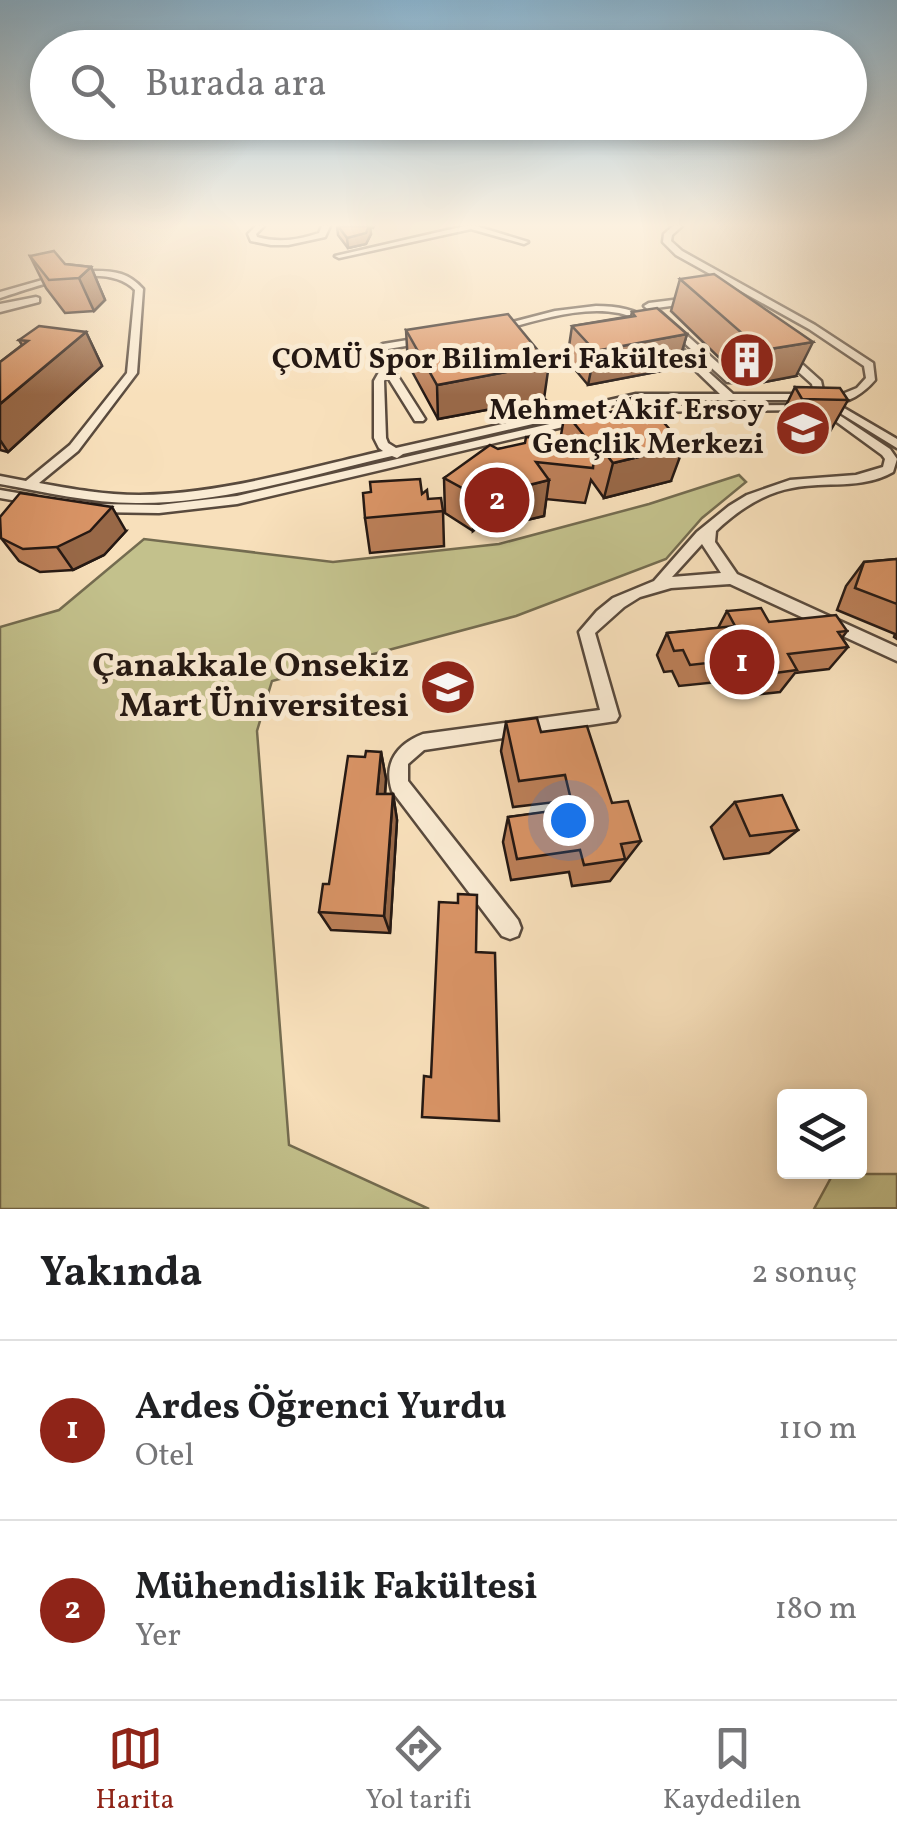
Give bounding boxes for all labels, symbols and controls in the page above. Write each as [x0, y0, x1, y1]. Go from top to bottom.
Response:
search box [30, 30, 867, 140]
icon: search [65, 58, 120, 113]
text: Burada ara [145, 59, 327, 112]
building icon: ÇOMÜ Spor Bilimleri Fakültesi [717, 330, 777, 390]
place label: ÇOMÜ Spor Bilimleri Fakültesi [272, 339, 708, 381]
place label: Mehmet Akif Ersoy Gençlik Merkezi [489, 390, 764, 466]
school or university icon: Mehmet Akif Ersoy Gençlik Merkezi [773, 398, 833, 458]
pin: 2 [464, 462, 530, 538]
pin: 1 [710, 624, 774, 700]
place label: Çanakkale Onsekiz Mart Üniversitesi [92, 643, 409, 731]
school or university icon: Çanakkale Onsekiz Mart Üniversitesi [418, 657, 478, 717]
your location [543, 795, 594, 846]
map controls [777, 1089, 867, 1179]
button: layers [777, 1089, 867, 1179]
text: Yakında [40, 1245, 203, 1304]
text: 2 sonuç [751, 1252, 857, 1296]
text: Ardes Öğrenci Yurdu [135, 1382, 507, 1435]
text: 1 [66, 1408, 79, 1452]
text: 110 m [778, 1408, 857, 1452]
text: Otel [135, 1435, 194, 1479]
text: Mühendislik Fakültesi [135, 1562, 538, 1615]
text: 2 [64, 1588, 81, 1632]
text: 180 m [774, 1588, 857, 1632]
text: Yer [135, 1615, 181, 1659]
tab: Harita [96, 1721, 175, 1820]
tab: Yol tarifi [366, 1721, 472, 1820]
tab: Kaydedilen [663, 1721, 801, 1820]

